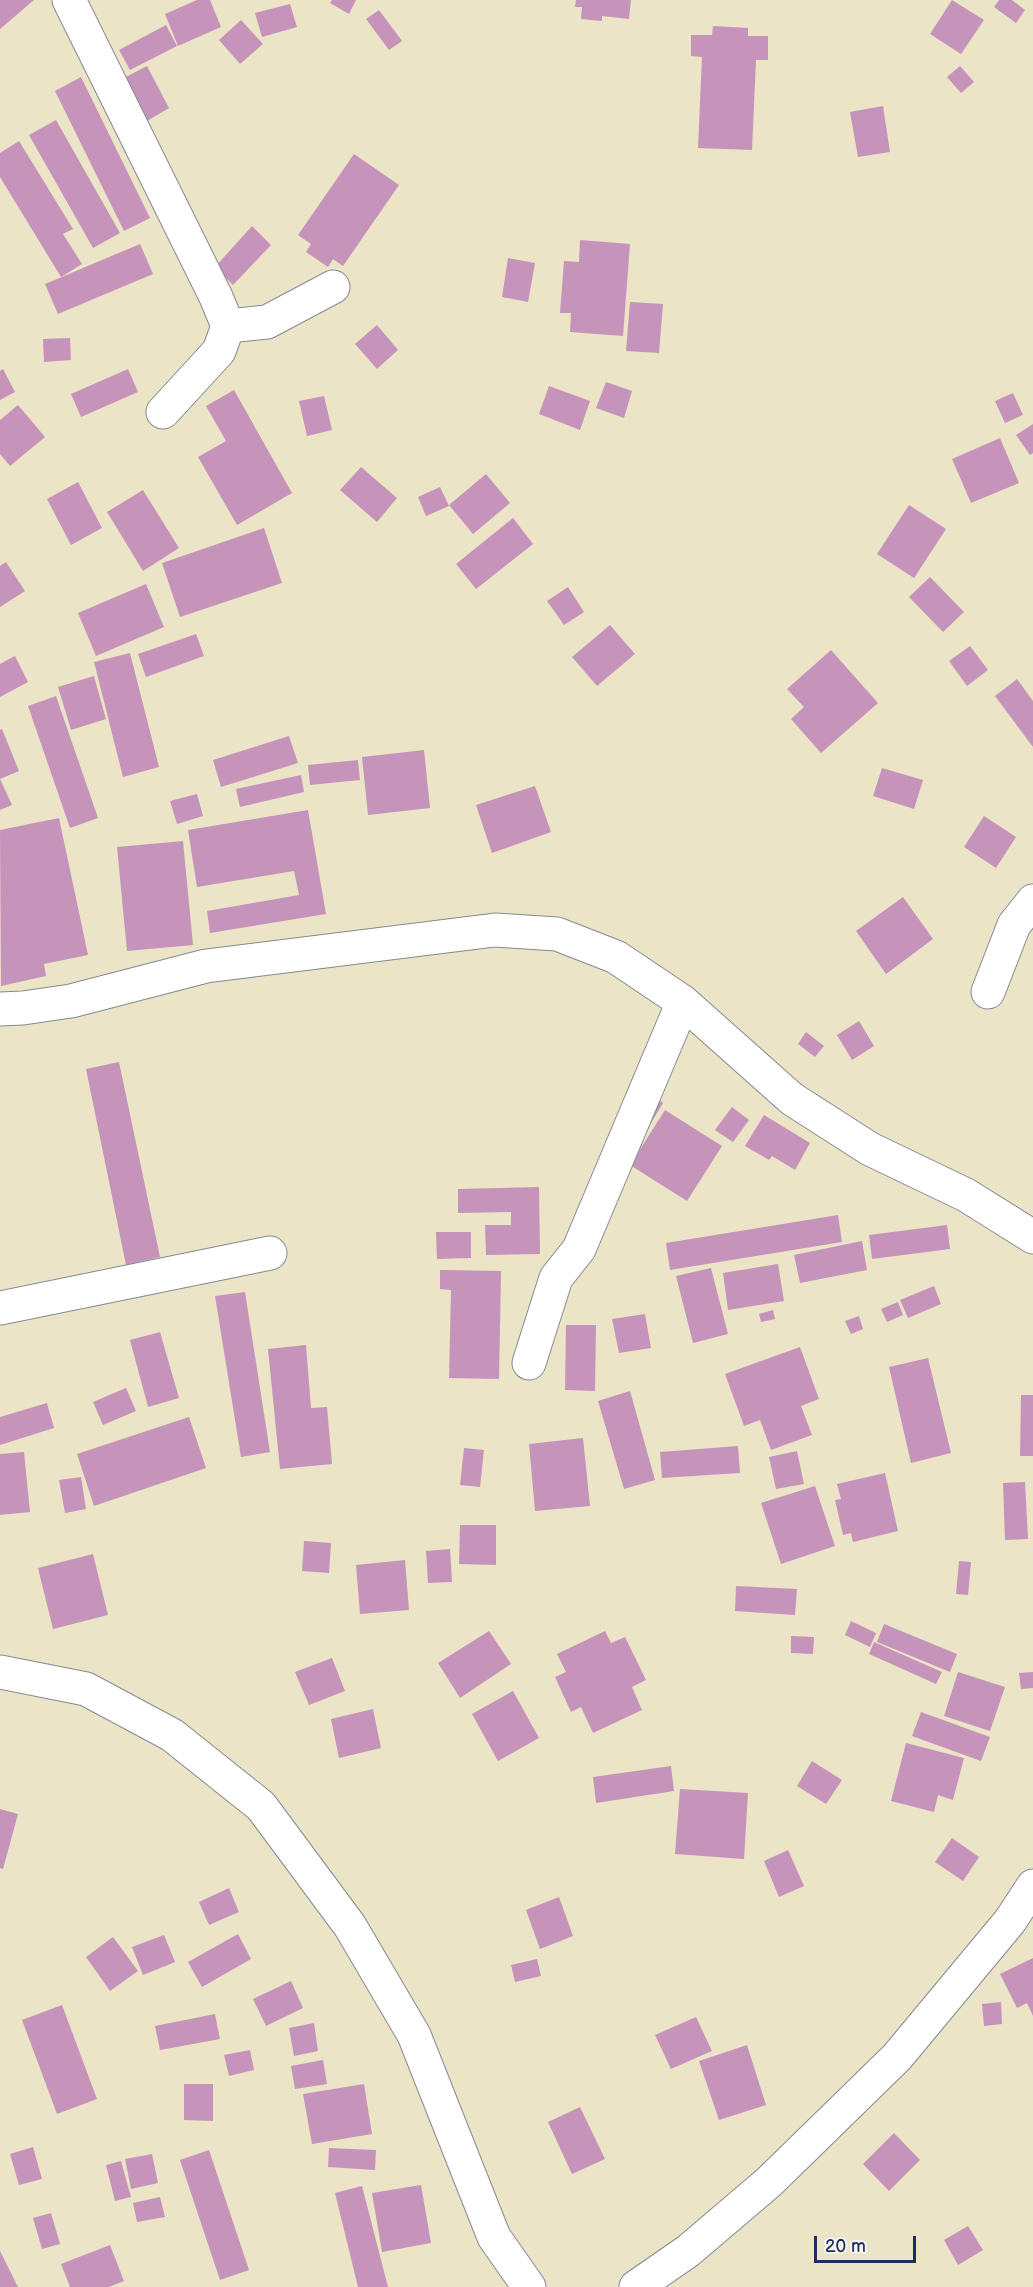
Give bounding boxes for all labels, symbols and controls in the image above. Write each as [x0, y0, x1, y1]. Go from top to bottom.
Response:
scale bar [817, 2224, 919, 2262]
text: 20 m [825, 2236, 866, 2257]

